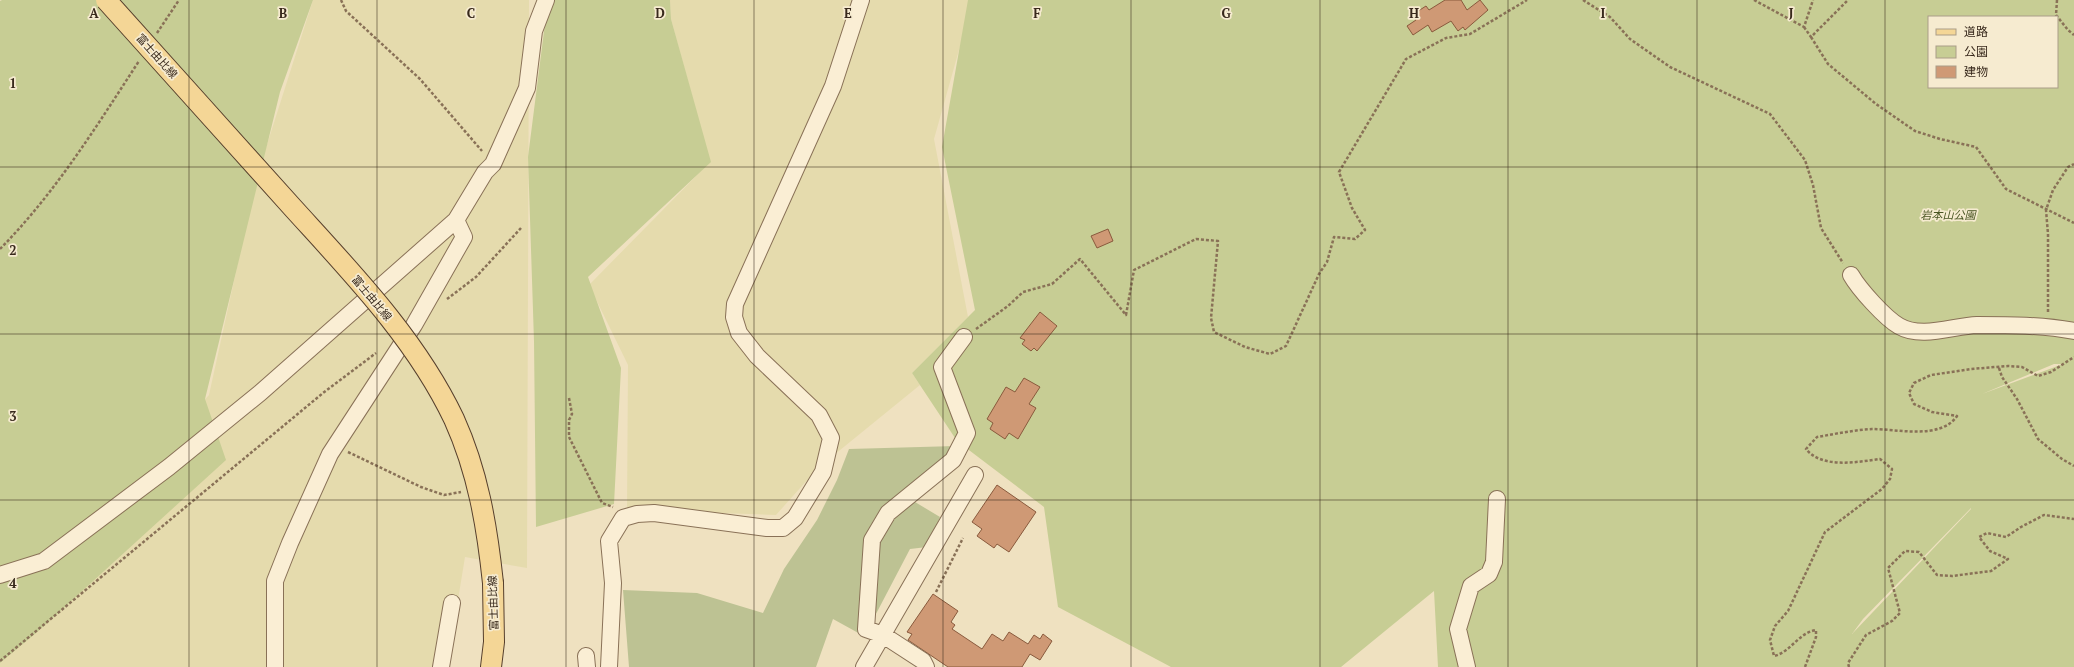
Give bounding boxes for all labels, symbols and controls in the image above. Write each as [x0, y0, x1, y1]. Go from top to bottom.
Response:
text: A [89, 4, 99, 22]
text: B [279, 4, 287, 22]
text: C [467, 4, 475, 22]
text: D [655, 4, 665, 22]
text: E [844, 4, 852, 22]
text: F [1033, 4, 1041, 22]
text: G [1221, 4, 1231, 22]
text: H [1409, 4, 1419, 22]
text: I [1601, 4, 1606, 22]
text: J [1789, 4, 1794, 22]
legend [1928, 16, 2058, 88]
text: 道路 [1964, 24, 1988, 39]
street label: 富士由比線 [133, 31, 181, 81]
text: 公園 [1964, 44, 1988, 59]
text: 建物 [1964, 64, 1988, 79]
text: 1 [9, 74, 17, 92]
park label: 岩本山公園 [1921, 208, 1977, 222]
text: 2 [9, 241, 17, 259]
street label: 富士由比線 [349, 272, 395, 324]
text: 3 [9, 407, 17, 425]
text: 4 [9, 574, 17, 592]
street label: 富士由比線 [485, 575, 501, 631]

